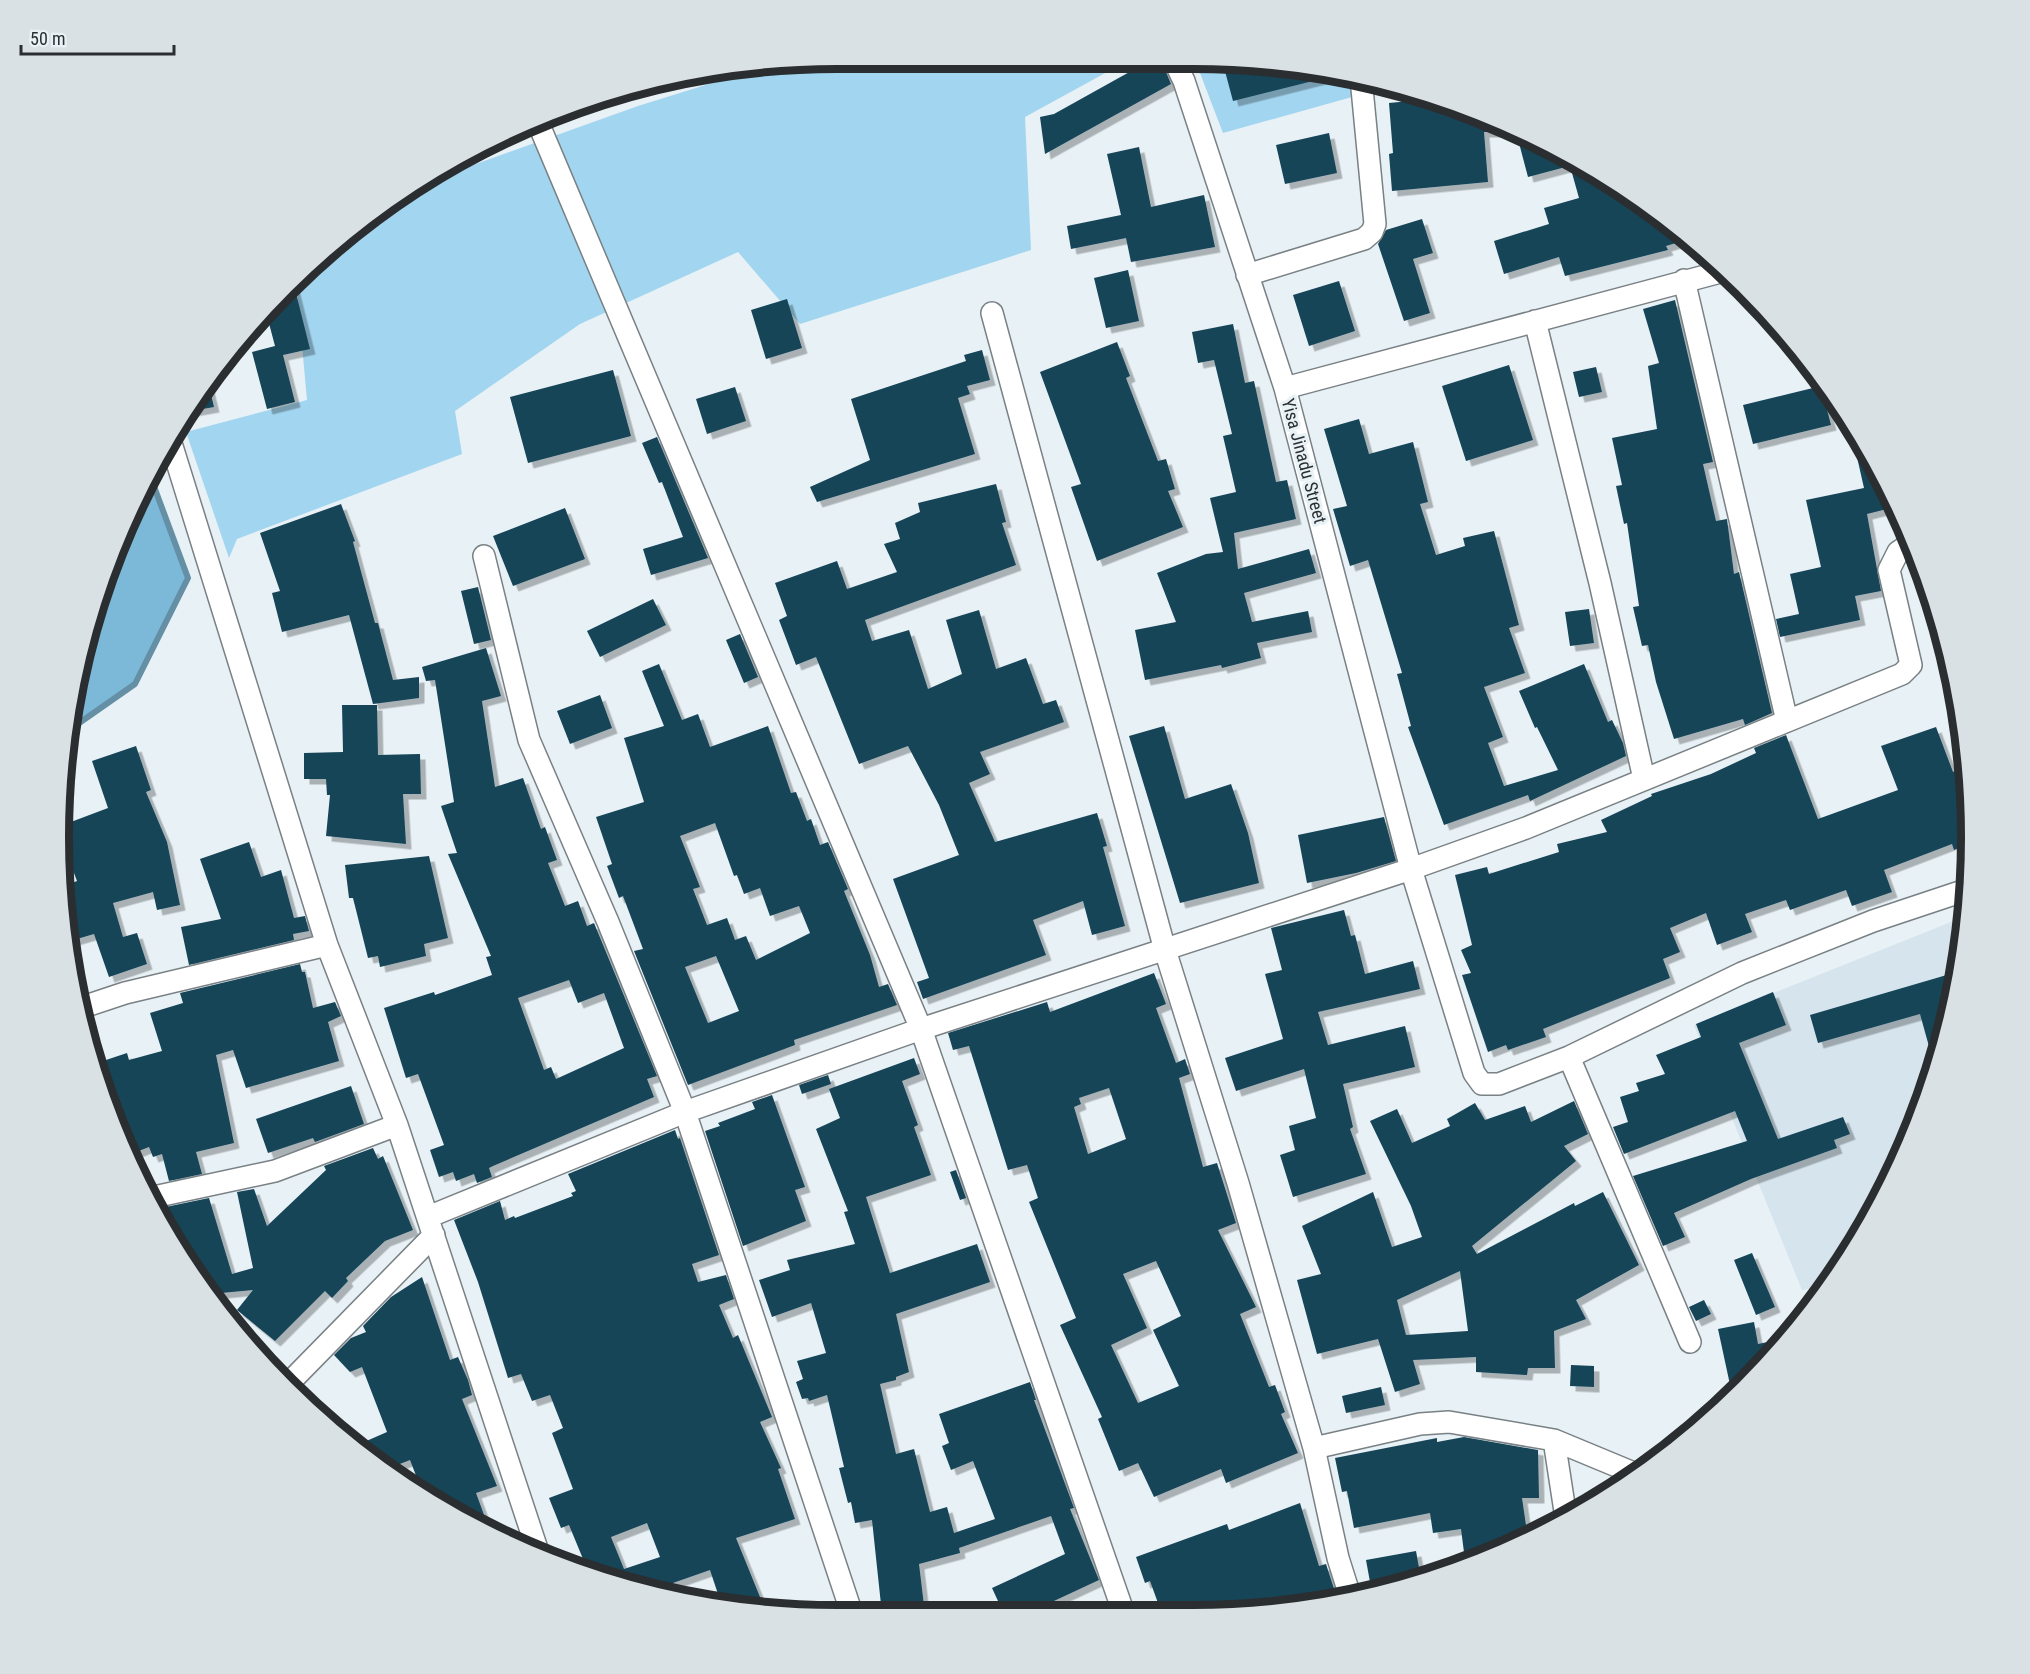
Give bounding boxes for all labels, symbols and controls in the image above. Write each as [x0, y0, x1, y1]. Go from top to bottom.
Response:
scale bar [21, 18, 174, 56]
text: 50 m [30, 28, 65, 49]
street label: Yisa Jinadu Street [1278, 396, 1331, 526]

